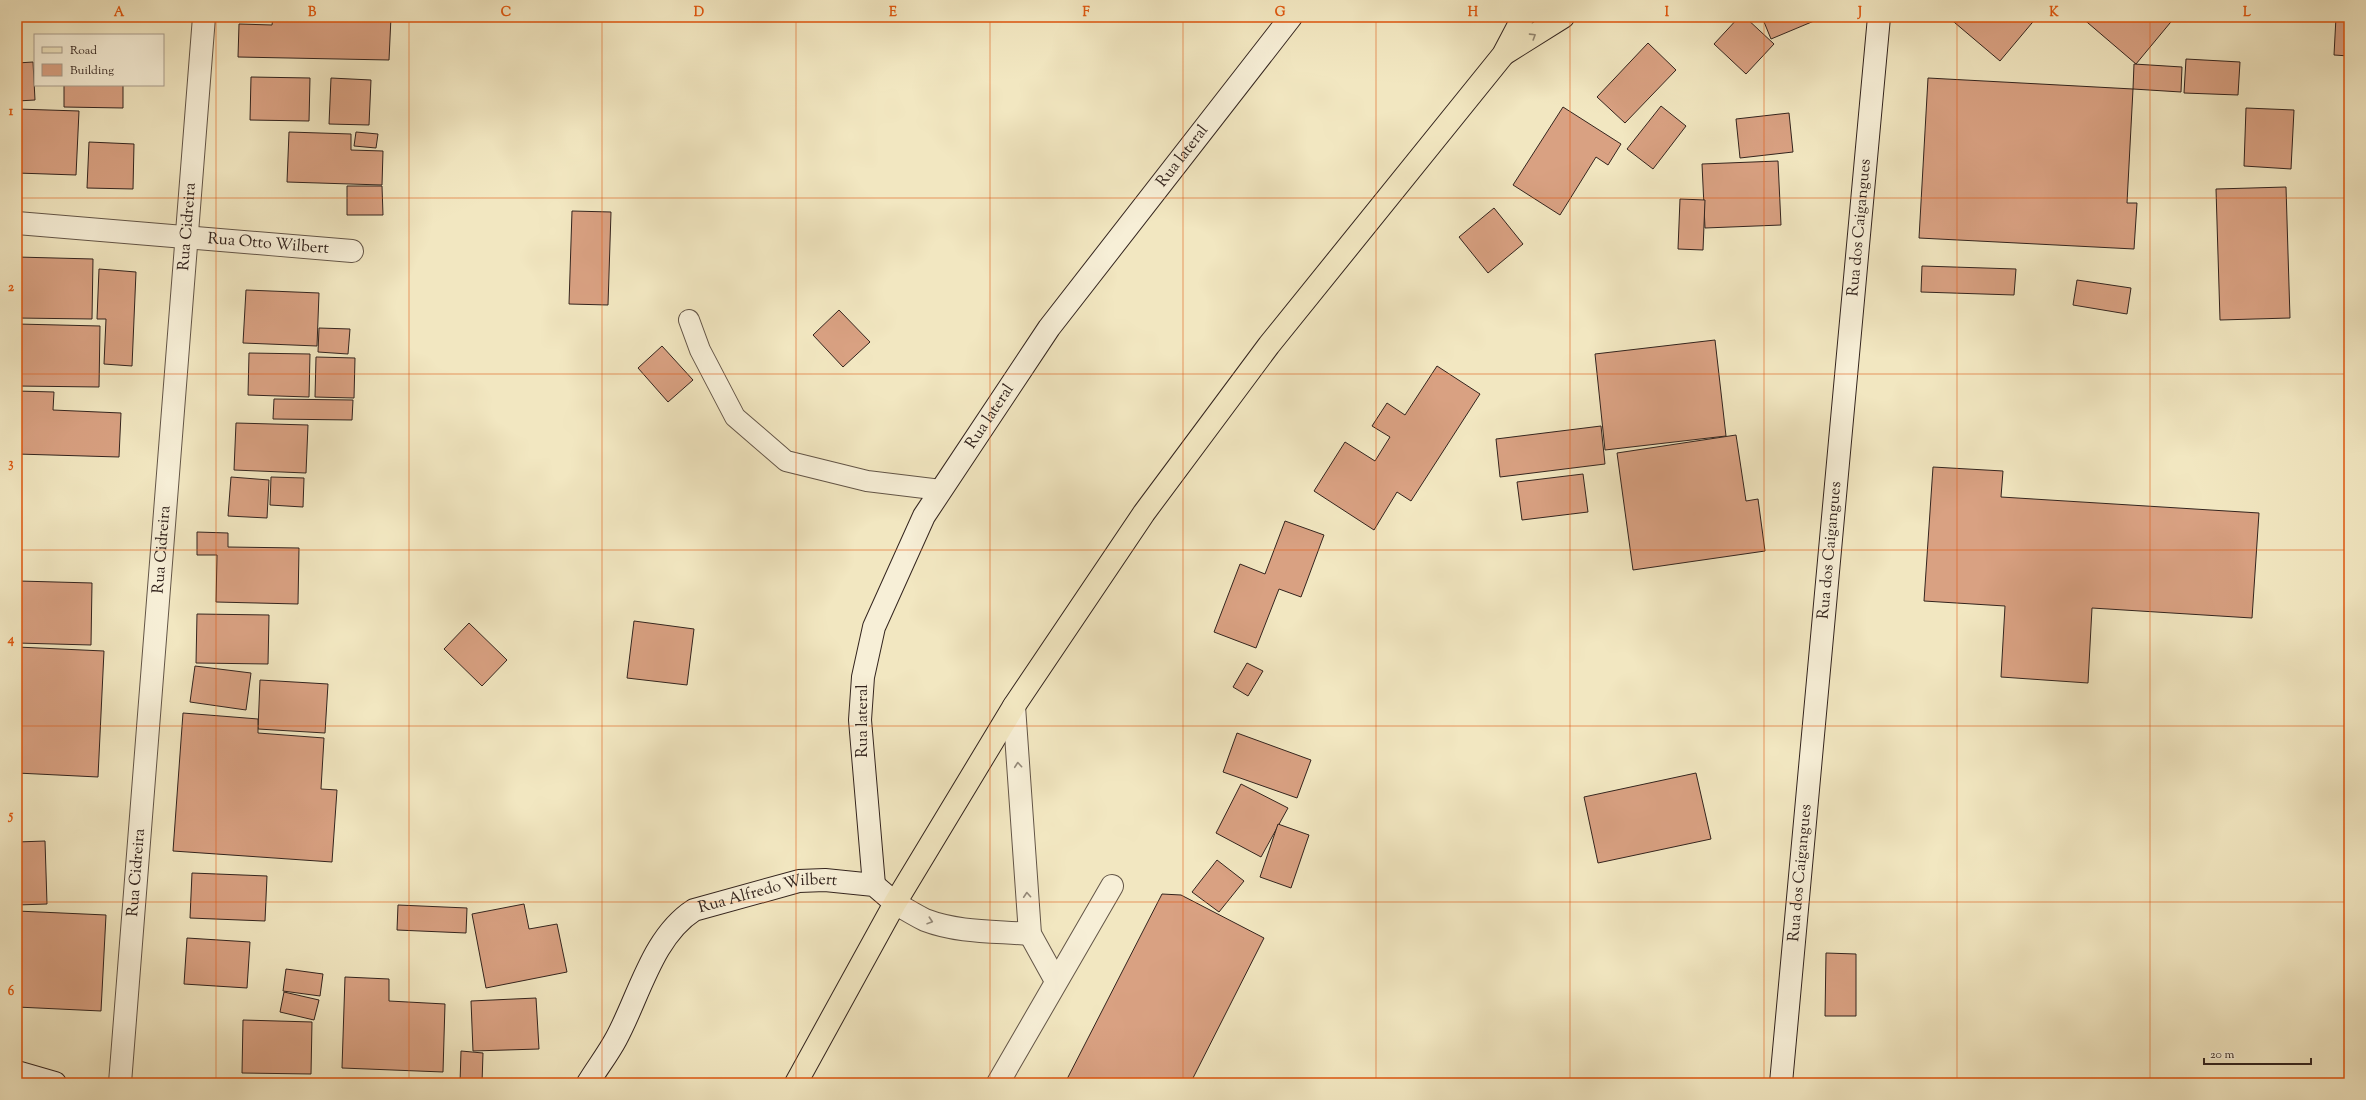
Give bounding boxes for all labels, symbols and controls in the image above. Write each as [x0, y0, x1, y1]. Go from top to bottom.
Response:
text: A [114, 4, 125, 22]
text: B [308, 4, 317, 22]
text: C [501, 4, 511, 22]
text: D [694, 4, 704, 22]
text: E [889, 4, 897, 22]
text: F [1082, 4, 1090, 22]
text: G [1275, 4, 1286, 22]
text: H [1468, 4, 1479, 22]
text: I [1665, 4, 1670, 22]
text: J [1857, 4, 1862, 22]
text: K [2049, 4, 2059, 22]
text: L [2243, 4, 2251, 22]
one-way arrow [1529, 33, 1536, 41]
legend [34, 34, 164, 86]
text: Road [70, 42, 97, 60]
text: Building [70, 62, 114, 80]
text: 1 [9, 103, 14, 121]
street label: Rua lateral [1151, 120, 1215, 192]
street label: Rua dos Caigangues [1842, 158, 1877, 298]
street label: Rua Cidreira [173, 181, 202, 272]
street label: Rua Otto Wilbert [207, 227, 330, 261]
text: 2 [8, 279, 15, 297]
street label: Rua lateral [960, 379, 1020, 454]
text: 3 [8, 455, 14, 473]
street label: Rua dos Caigangues [1812, 480, 1848, 620]
street label: Rua Cidreira [147, 504, 177, 595]
text: 4 [7, 631, 15, 649]
street label: Rua lateral [852, 684, 875, 758]
one-way arrow [1014, 762, 1023, 768]
street label: Rua dos Caigangues [1783, 803, 1818, 943]
text: 5 [8, 807, 14, 825]
street label: Rua Cidreira [122, 827, 152, 918]
street label: Rua Alfredo Wilbert [696, 868, 839, 920]
one-way arrow [1022, 892, 1031, 898]
one-way arrow [926, 916, 933, 925]
text: 6 [8, 983, 15, 1001]
scale bar [2204, 1040, 2311, 1066]
text: 20 m [2210, 1046, 2235, 1064]

